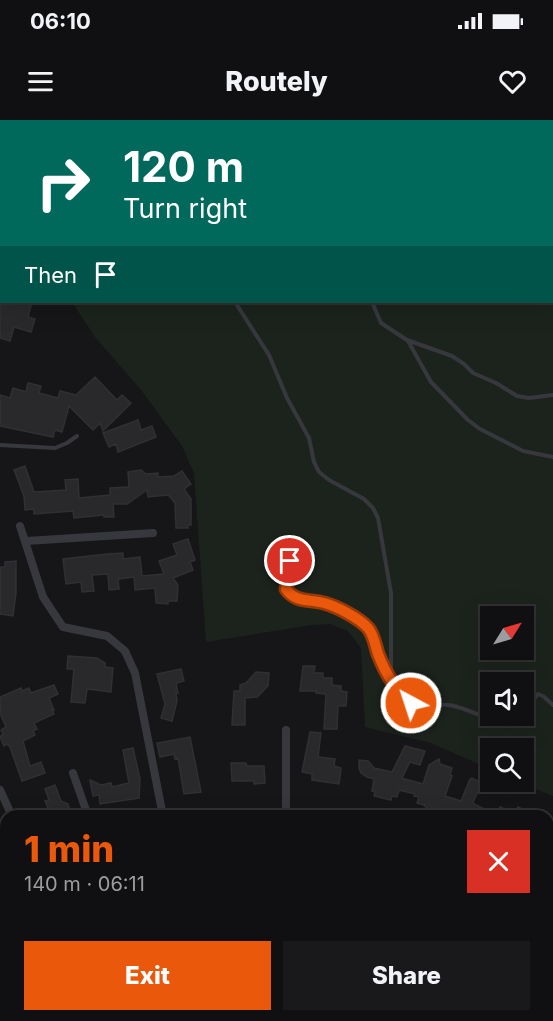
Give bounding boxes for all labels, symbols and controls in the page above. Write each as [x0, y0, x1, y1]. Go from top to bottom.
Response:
text: 06:10 [30, 8, 91, 34]
icon: menu [24, 65, 57, 98]
text: Routely [225, 65, 328, 98]
icon: heart [496, 65, 529, 98]
text: 120 m [123, 141, 244, 192]
icon: right [24, 144, 102, 222]
text: Turn right [123, 192, 247, 225]
icon: arrive [89, 258, 122, 291]
text: Then [24, 262, 77, 288]
pin [264, 535, 315, 586]
icon: arrive [273, 544, 306, 577]
north arrow [480, 606, 534, 660]
map controls [480, 606, 534, 792]
position arrow [379, 671, 443, 735]
button: sound [480, 672, 534, 726]
button: search [480, 738, 534, 792]
text: 1 min [24, 827, 114, 871]
button: close [467, 830, 530, 893]
text: 140 m · 06:11 [24, 872, 145, 896]
button: Exit [24, 941, 271, 1010]
button: Share [283, 941, 530, 1010]

